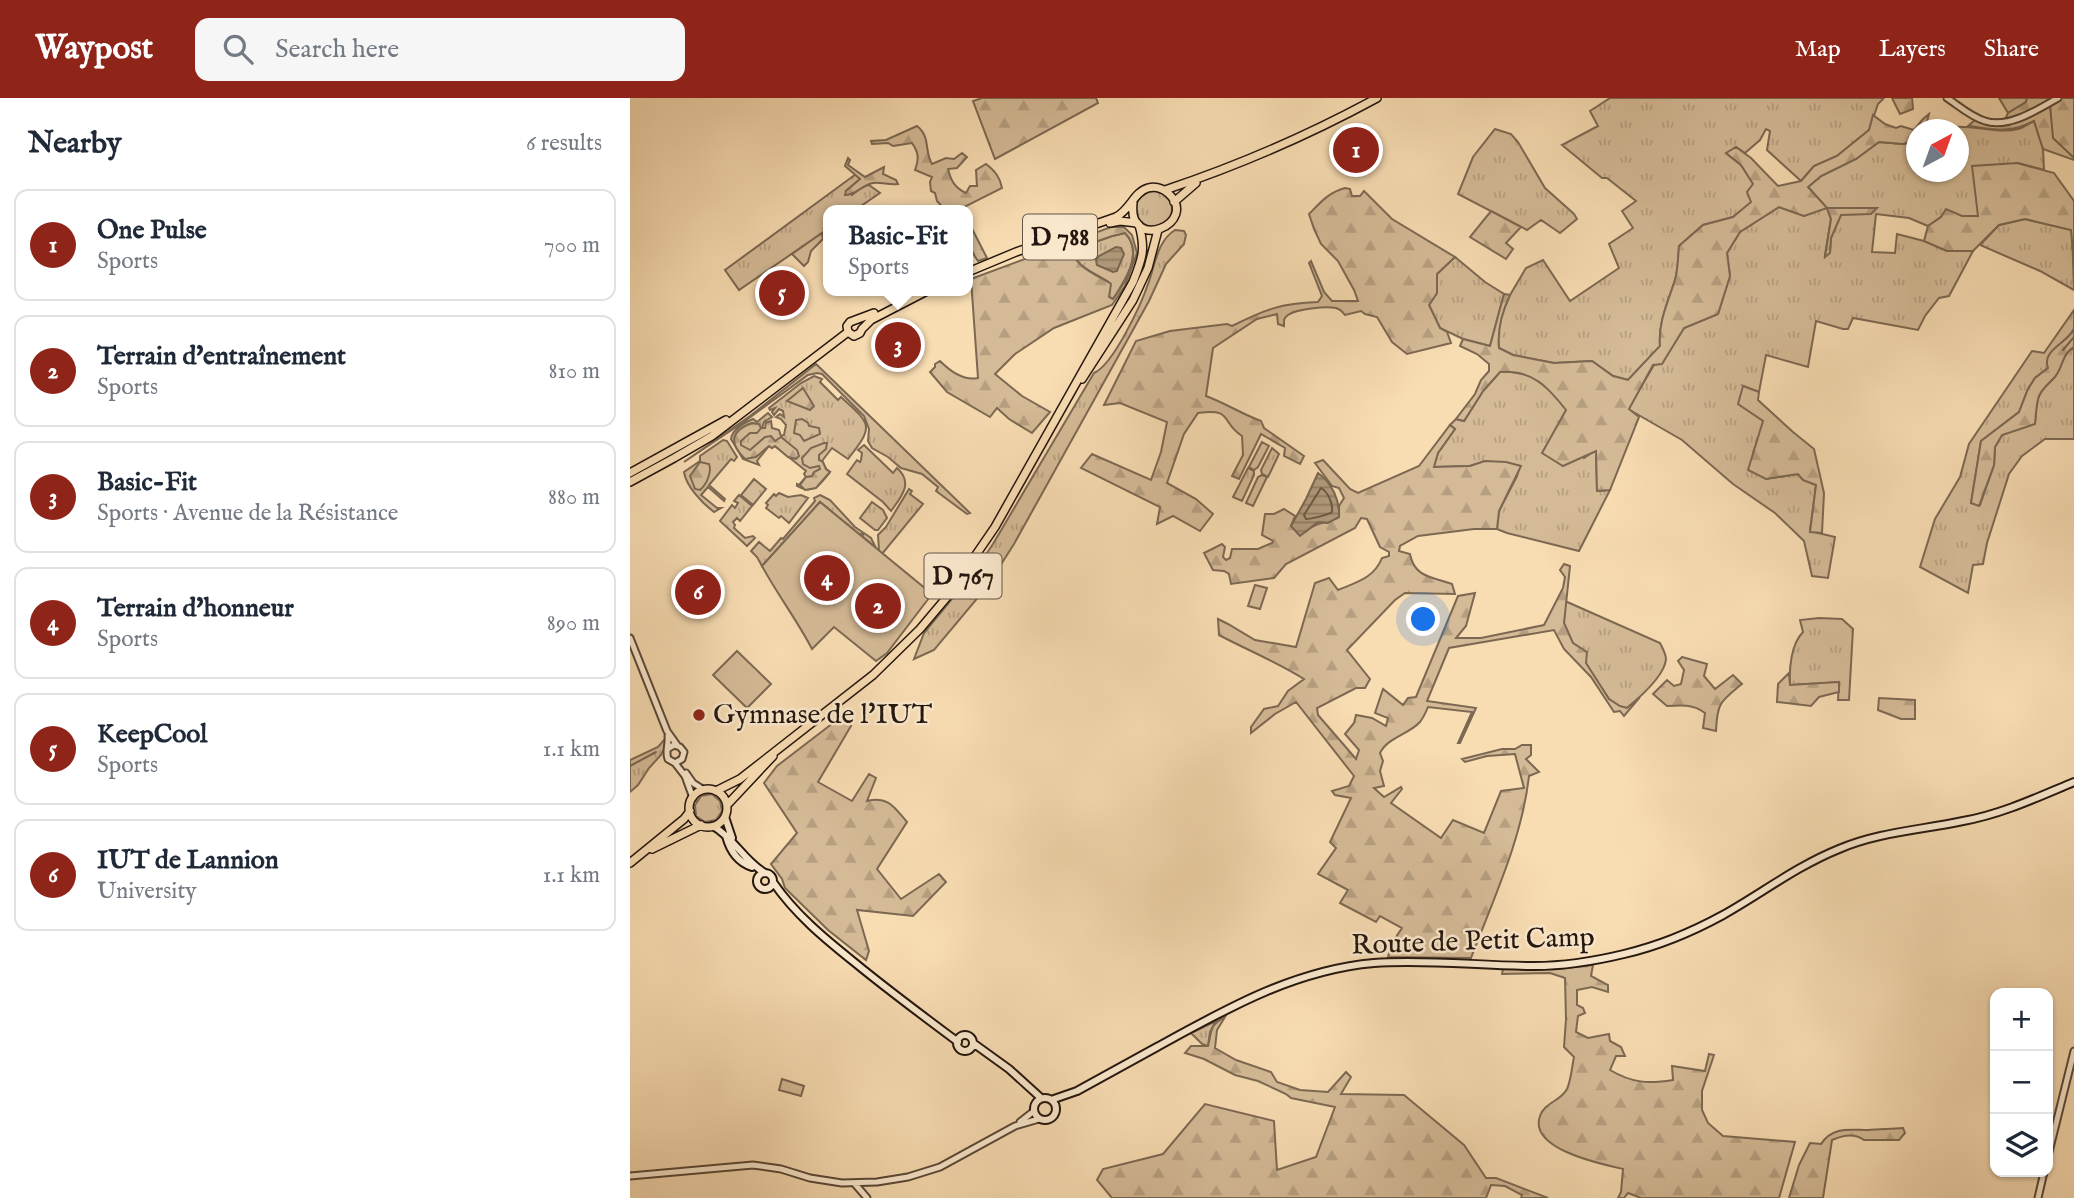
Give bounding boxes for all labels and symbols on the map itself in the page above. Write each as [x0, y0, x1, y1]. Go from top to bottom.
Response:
north arrow [1906, 119, 1969, 182]
pin: 1 [1333, 124, 1379, 176]
road number: D 788 [1023, 214, 1097, 260]
pin: 5 [759, 267, 805, 319]
pin: 3 [875, 319, 921, 371]
pin: 4 [804, 552, 850, 604]
road number: D 767 [924, 554, 1002, 598]
pin: 6 [675, 566, 721, 618]
pin: 2 [855, 580, 901, 632]
your location [1406, 602, 1440, 636]
place label: Gymnase de l'IUT [713, 698, 933, 733]
marker: Gymnase de l'IUT [691, 707, 707, 723]
street label: Route de Petit Camp [1351, 920, 1595, 964]

